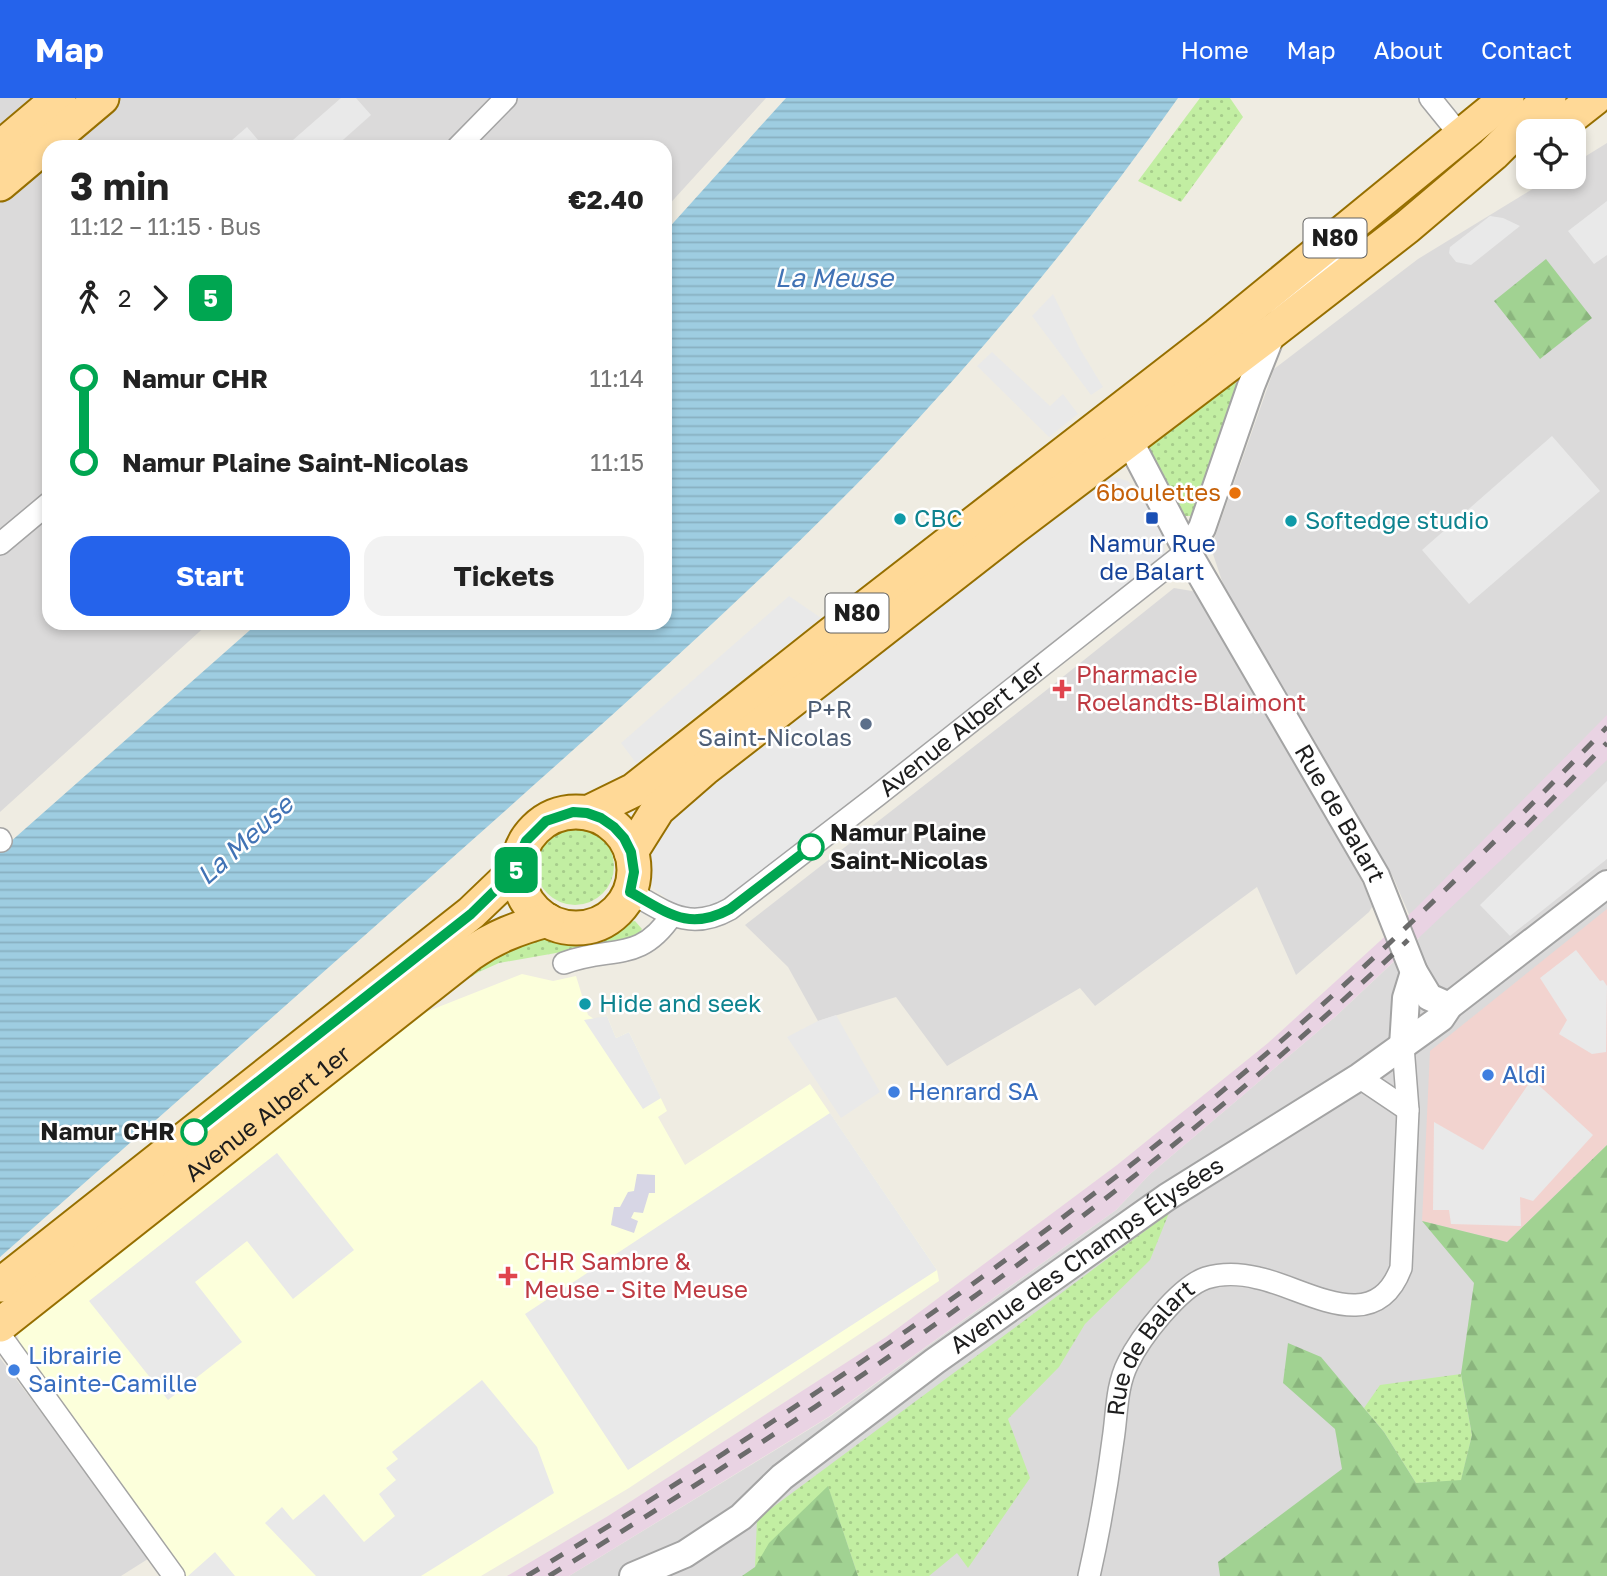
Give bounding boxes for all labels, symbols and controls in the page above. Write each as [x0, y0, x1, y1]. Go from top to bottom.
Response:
text: Map [35, 30, 104, 69]
text: Home [1181, 35, 1249, 64]
text: Map [1287, 35, 1336, 64]
text: About [1374, 35, 1443, 64]
text: Contact [1481, 35, 1572, 64]
map controls [1516, 119, 1586, 189]
button: locate [1516, 119, 1586, 189]
text: 3 min [70, 163, 169, 208]
text: €2.40 [568, 184, 644, 215]
text: 11:12 – 11:15 · Bus [70, 212, 261, 240]
road number: N80 [1304, 218, 1366, 258]
water label: La Meuse [775, 262, 895, 293]
icon: walk [70, 279, 108, 317]
icon: forward [141, 279, 179, 317]
text: 5 [203, 283, 218, 312]
text: 2 [118, 284, 131, 312]
text: Namur CHR [122, 363, 268, 394]
text: 11:14 [590, 364, 644, 392]
text: Namur Plaine Saint-Nicolas [122, 447, 469, 478]
text: 11:15 [590, 448, 644, 476]
place label: 6boulettes [1096, 477, 1221, 506]
marker: 6boulettes [1227, 485, 1243, 501]
place label: CBC [914, 503, 963, 532]
place label: Softedge studio [1305, 505, 1489, 534]
marker: Namur Rue de Balart [1144, 510, 1160, 526]
marker: CBC [892, 511, 908, 527]
marker: Softedge studio [1283, 513, 1299, 529]
place label: Namur Rue de Balart [1088, 528, 1216, 585]
button: Start [70, 536, 350, 616]
button: Tickets [364, 536, 644, 616]
road number: N80 [826, 593, 888, 632]
street label: Avenue Albert 1er [872, 653, 1050, 802]
place label: Pharmacie Roelandts-Blaimont [1076, 659, 1306, 716]
marker: Pharmacie Roelandts-Blaimont [1054, 681, 1070, 697]
place label: P+R Saint-Nicolas [698, 694, 852, 751]
marker: P+R Saint-Nicolas [858, 716, 874, 732]
street label: Rue de Balart [1289, 738, 1393, 886]
water label: La Meuse [190, 787, 300, 891]
place label: Namur Plaine Saint-Nicolas [830, 817, 988, 874]
marker: Namur Plaine Saint-Nicolas [798, 834, 824, 860]
line badge: 5 [493, 847, 539, 893]
text: 5 [509, 855, 523, 884]
place label: Hide and seek [599, 988, 762, 1017]
marker: Hide and seek [577, 996, 593, 1012]
street label: Avenue Albert 1er [178, 1038, 355, 1187]
place label: Aldi [1502, 1059, 1546, 1088]
marker: Aldi [1480, 1067, 1496, 1083]
place label: Henrard SA [908, 1076, 1039, 1105]
marker: Henrard SA [886, 1084, 902, 1100]
place label: Namur CHR [40, 1116, 175, 1145]
marker: Namur CHR [181, 1119, 207, 1145]
street label: Avenue des Champs Élysées [944, 1149, 1228, 1359]
place label: CHR Sambre & Meuse - Site Meuse [524, 1246, 748, 1303]
marker: CHR Sambre & Meuse - Site Meuse [498, 1266, 518, 1286]
street label: Rue de Balart [1100, 1273, 1200, 1417]
place label: Librairie Sainte-Camille [28, 1340, 197, 1397]
marker: Librairie Sainte-Camille [6, 1362, 22, 1378]

